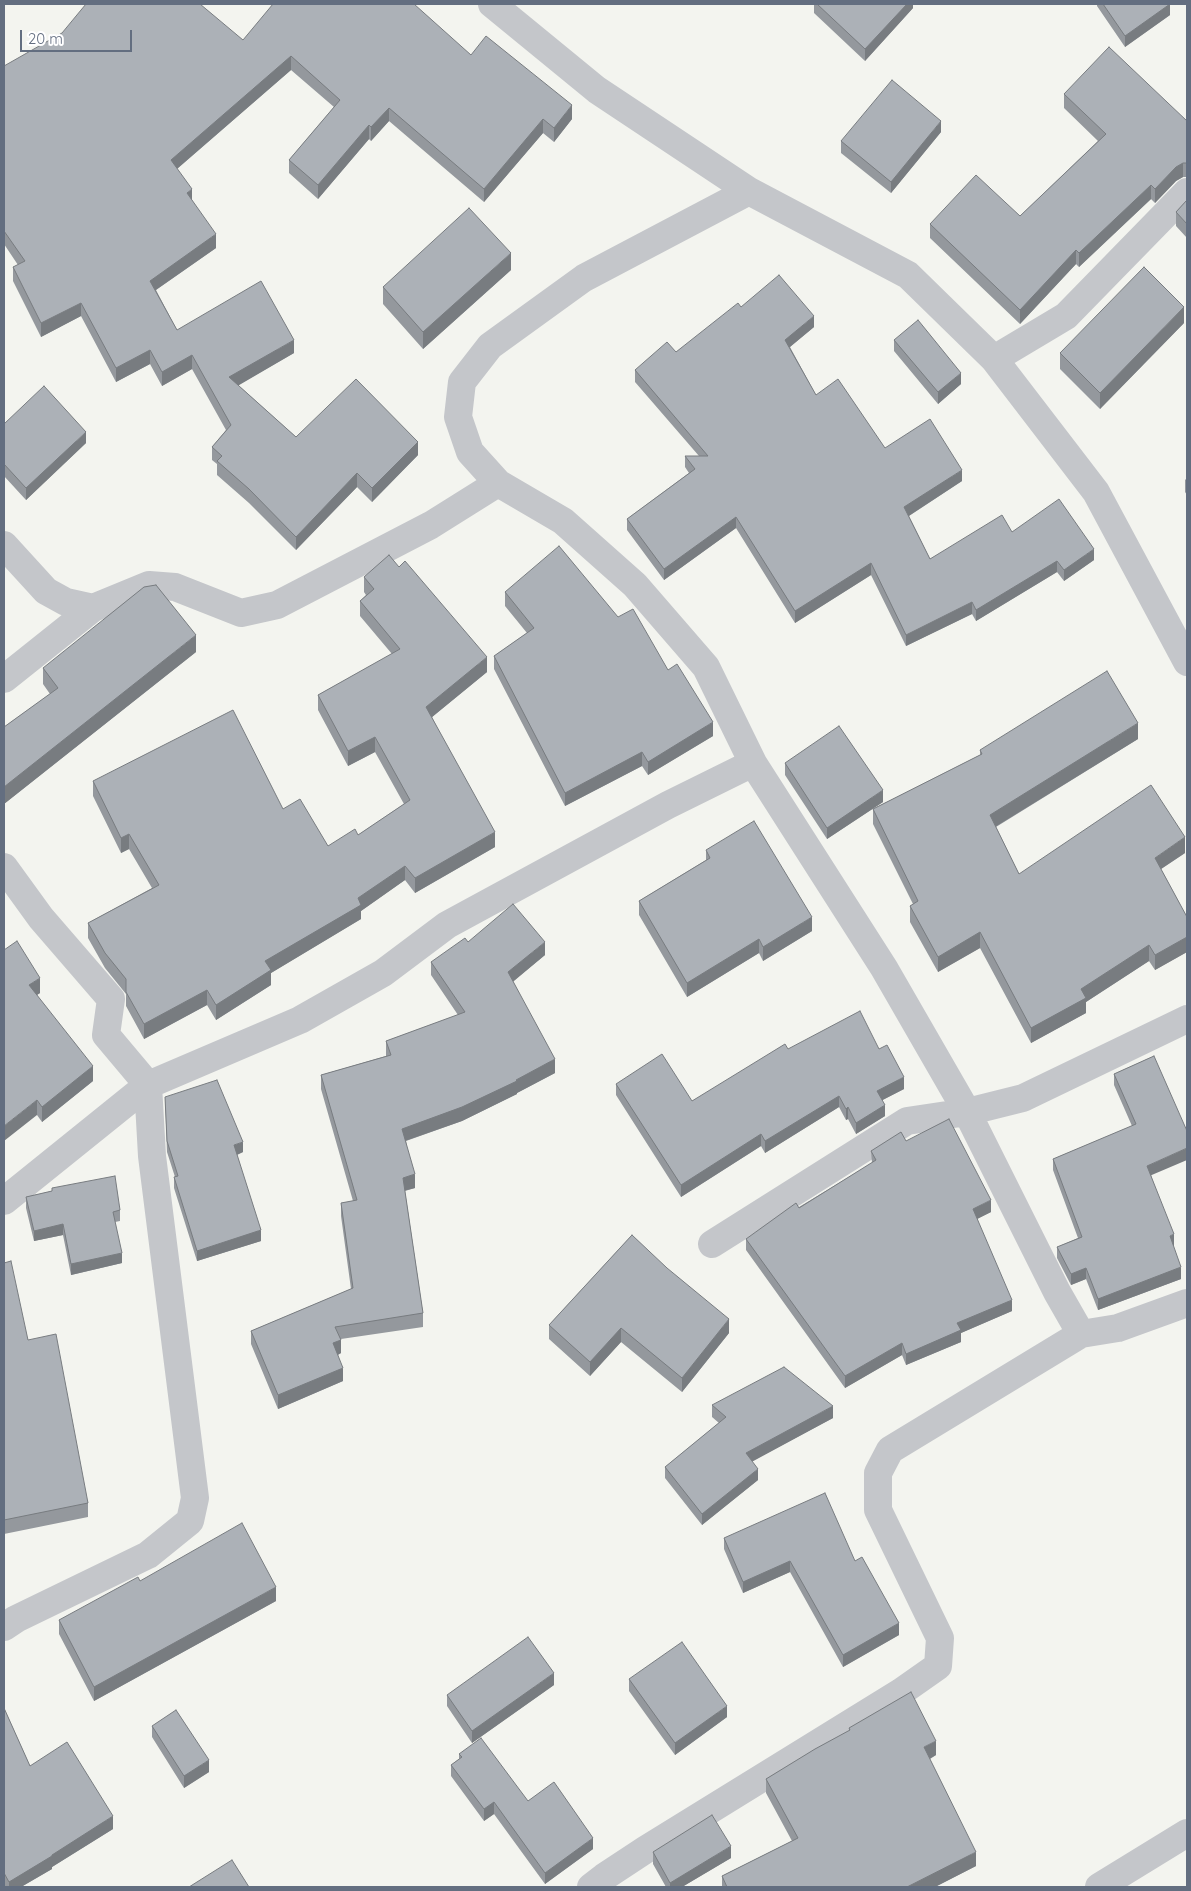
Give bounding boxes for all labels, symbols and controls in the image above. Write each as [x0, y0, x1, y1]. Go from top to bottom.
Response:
scale bar [22, 20, 135, 52]
text: 20 m [28, 29, 63, 48]

